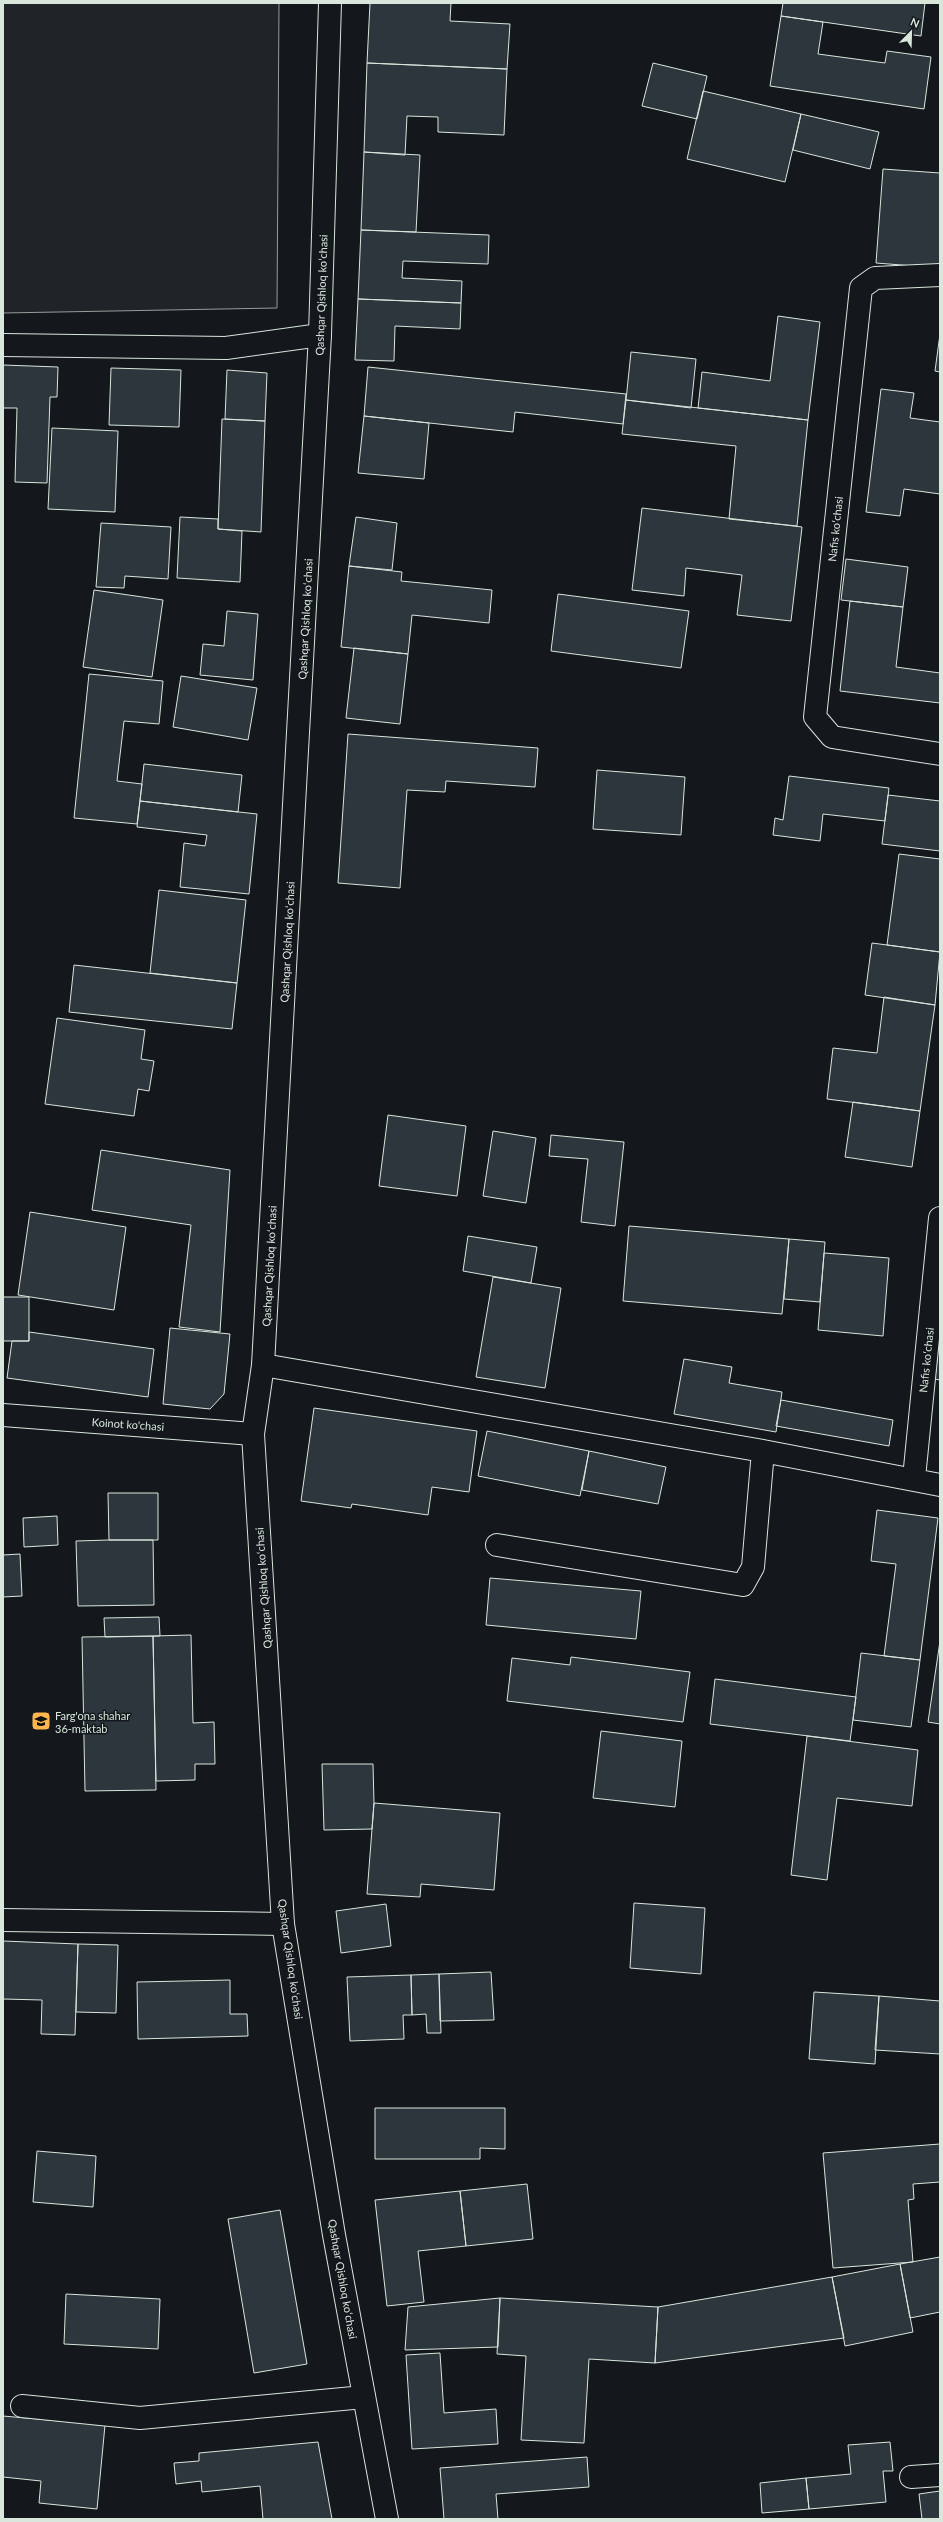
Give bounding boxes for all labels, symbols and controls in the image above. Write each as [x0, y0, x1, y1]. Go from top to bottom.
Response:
north arrow [891, 12, 931, 52]
text: N [909, 15, 922, 30]
street label: Qashqar Qishloq koʻchasi [312, 234, 330, 356]
street label: Nafis koʻchasi [825, 495, 845, 562]
street label: Qashqar Qishloq koʻchasi [295, 558, 315, 680]
street label: Qashqar Qishloq koʻchasi [277, 881, 297, 1003]
street label: Qashqar Qishloq koʻchasi [259, 1205, 279, 1327]
street label: Nafis koʻchasi [916, 1326, 936, 1393]
street label: Koinot ko'chasi [91, 1415, 165, 1433]
street label: Qashqar Qishloq koʻchasi [252, 1527, 274, 1649]
place label: Farg'ona shahar 36-maktab [55, 1709, 130, 1735]
school or university icon: Farg'ona shahar 36-maktab [30, 1710, 52, 1732]
street label: Qashqar Qishloq koʻchasi [276, 1898, 306, 2020]
street label: Qashqar Qishloq koʻchasi [326, 2218, 360, 2340]

